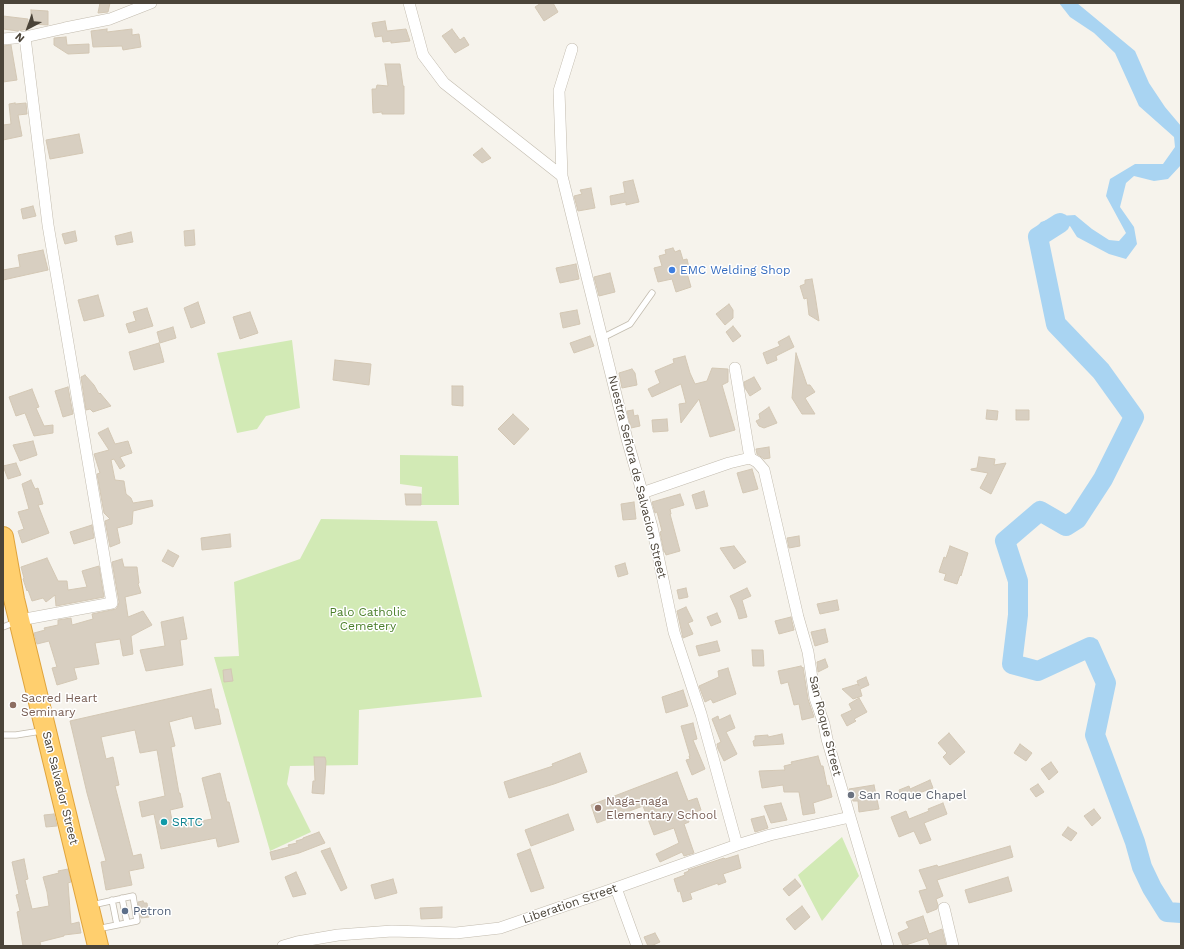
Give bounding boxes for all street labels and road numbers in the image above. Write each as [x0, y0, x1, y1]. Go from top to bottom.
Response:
street label: Nuestra Señora de Salvacion Street [605, 374, 669, 580]
street label: San Roque Street [806, 674, 844, 778]
street label: San Salvador Street [39, 730, 81, 846]
street label: Liberation Street [521, 881, 619, 927]

